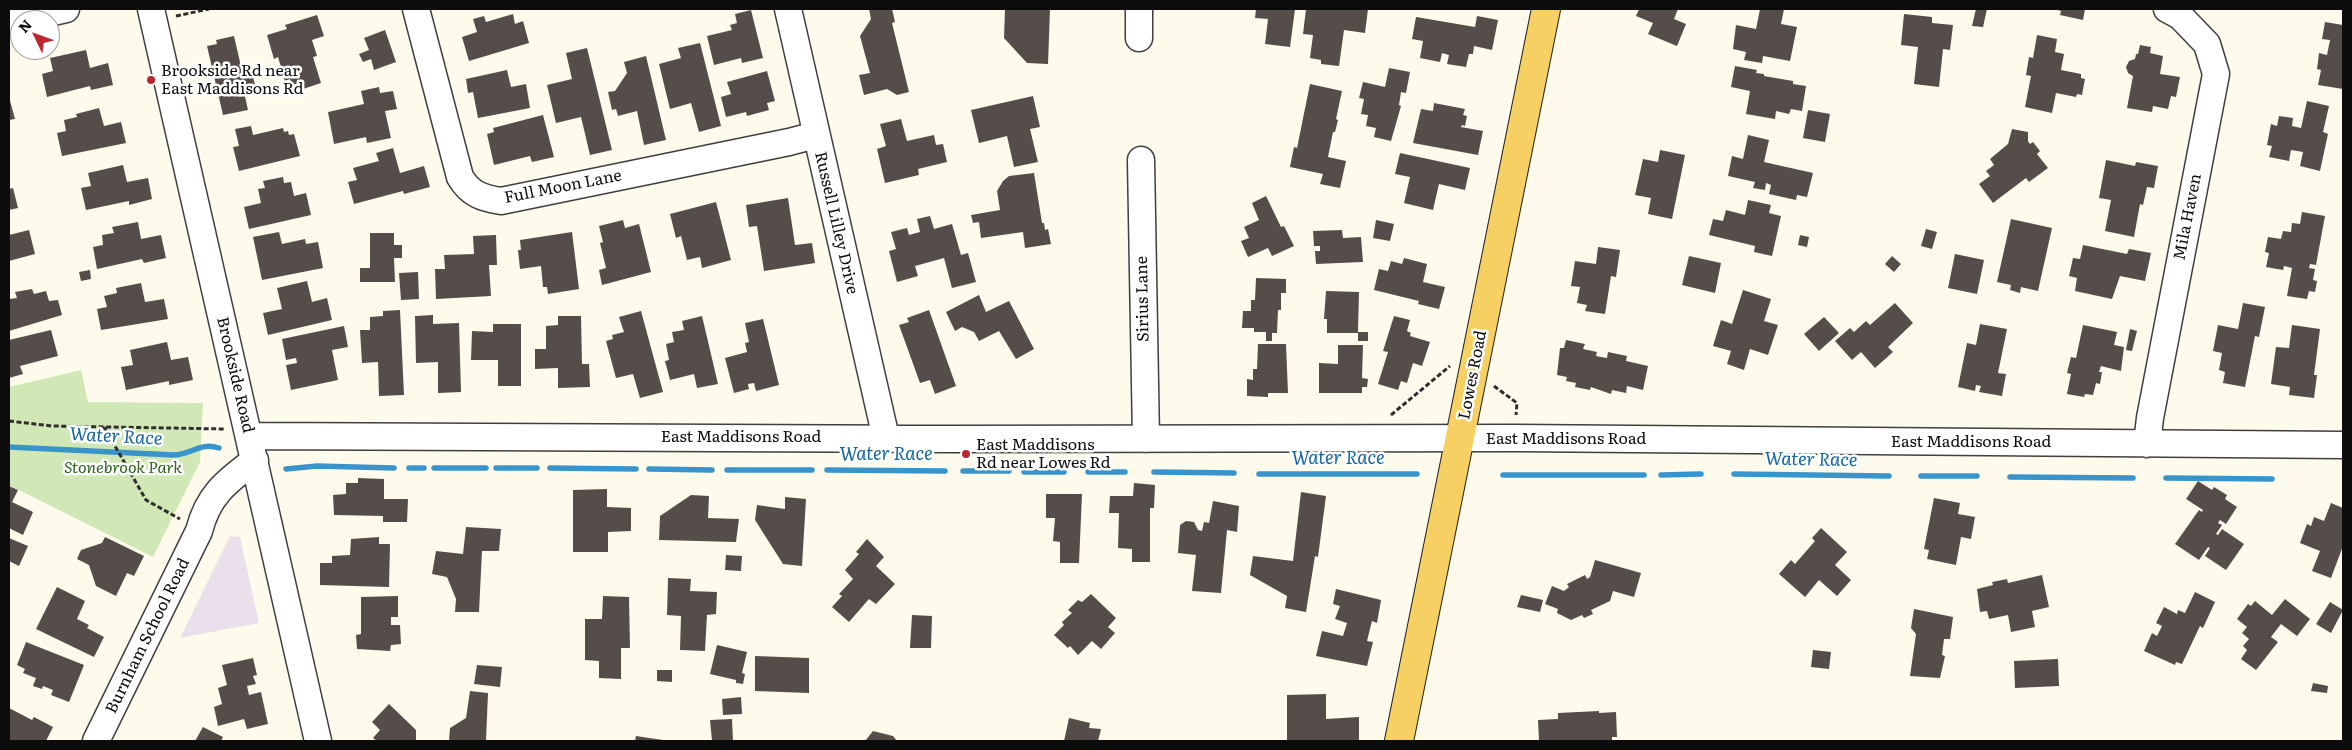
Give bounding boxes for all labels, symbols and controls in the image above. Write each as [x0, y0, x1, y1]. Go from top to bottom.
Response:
north arrow [10, 10, 60, 60]
text: N [13, 15, 36, 37]
place label: Brookside Rd near East Maddisons Rd [161, 61, 304, 99]
marker: Brookside Rd near East Maddisons Rd [145, 74, 157, 86]
street label: Russell Lilley Drive [810, 150, 862, 296]
street label: Full Moon Lane [503, 166, 623, 208]
street label: Mila Haven [2170, 172, 2206, 262]
street label: Sirius Lane [1133, 256, 1153, 342]
street label: Brookside Road [212, 315, 258, 435]
street label: Lowes Road [1455, 329, 1491, 421]
water label: Water Race [69, 424, 163, 450]
street label: East Maddisons Road [661, 427, 821, 447]
street label: East Maddisons Road [1486, 429, 1646, 449]
street label: East Maddisons Road [1891, 432, 2051, 452]
place label: East Maddisons Rd near Lowes Rd [976, 435, 1110, 473]
water label: Water Race [839, 444, 933, 466]
marker: East Maddisons Rd near Lowes Rd [960, 448, 972, 460]
water label: Water Race [1291, 448, 1385, 470]
water label: Water Race [1764, 448, 1858, 472]
park label: Stonebrook Park [64, 458, 182, 478]
street label: Burnham School Road [102, 555, 194, 717]

